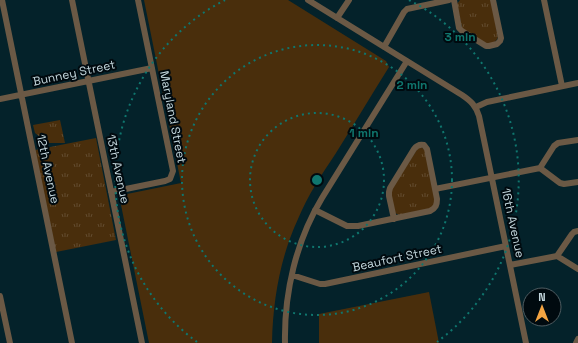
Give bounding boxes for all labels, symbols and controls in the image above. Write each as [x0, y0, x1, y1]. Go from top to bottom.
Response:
text: 3 min [444, 29, 476, 45]
street label: Bunney Street [31, 56, 117, 90]
street label: Maryland Street [156, 69, 190, 165]
text: 2 min [396, 77, 428, 93]
text: 1 min [349, 125, 379, 141]
street label: 12th Avenue [33, 133, 63, 205]
street label: 13th Avenue [103, 133, 133, 205]
centre of rings [310, 173, 324, 187]
street label: 16th Avenue [498, 187, 528, 259]
street label: Beaufort Street [351, 241, 443, 275]
north arrow [522, 287, 562, 327]
text: N [538, 290, 546, 304]

